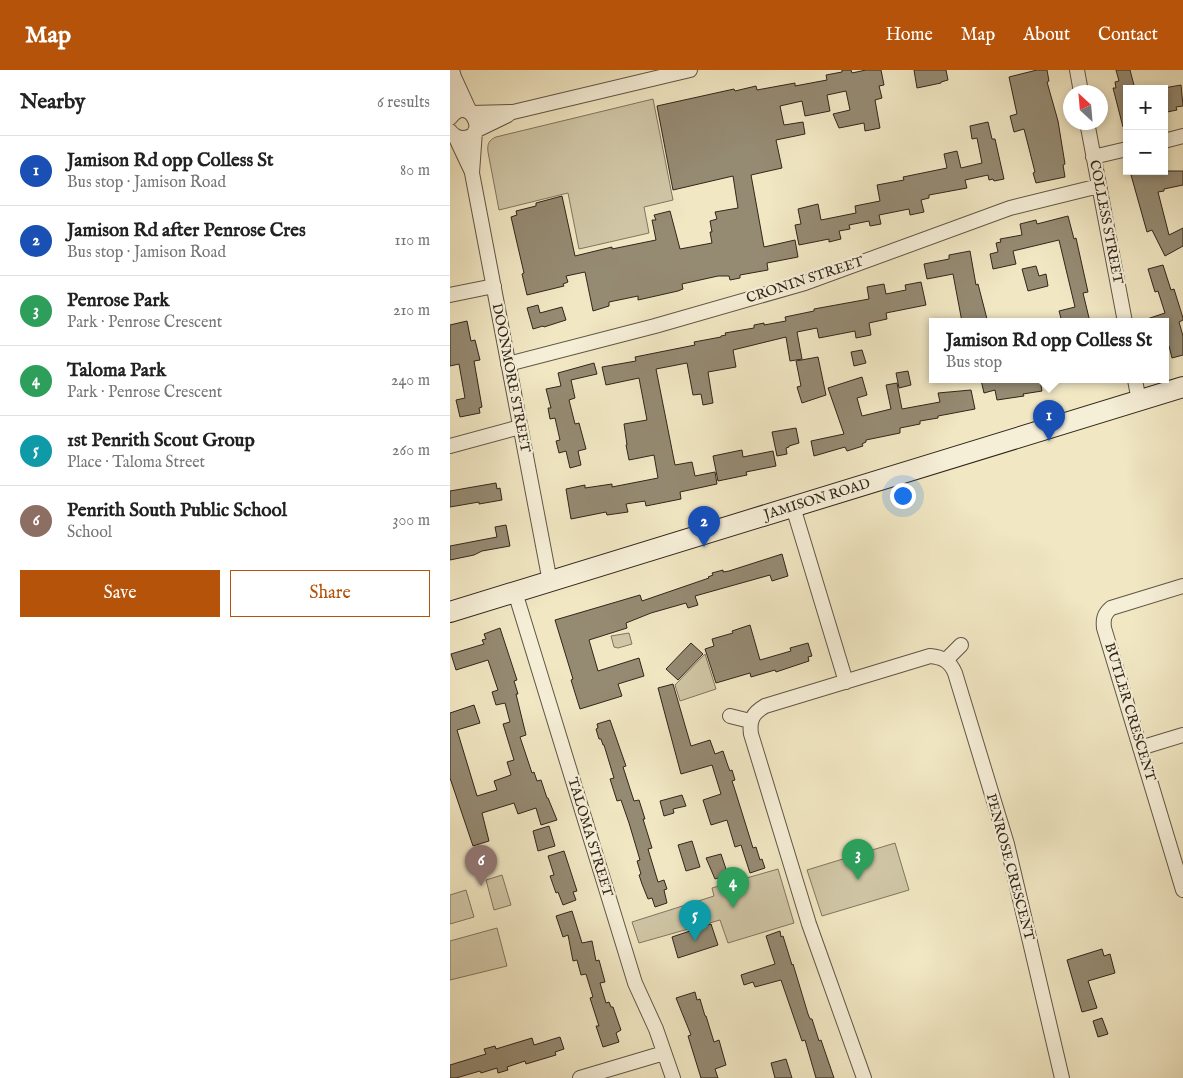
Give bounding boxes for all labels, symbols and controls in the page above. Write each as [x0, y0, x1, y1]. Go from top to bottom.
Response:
text: Map [25, 20, 71, 51]
text: Home [886, 24, 933, 47]
text: Map [961, 24, 995, 47]
text: About [1023, 24, 1070, 47]
text: Contact [1098, 24, 1158, 47]
north arrow [1063, 85, 1108, 130]
map controls [1123, 85, 1168, 175]
button: + [1123, 85, 1168, 130]
text: Nearby [20, 89, 85, 116]
text: 6 results [377, 93, 430, 113]
button: − [1123, 130, 1168, 175]
text: Jamison Rd opp Colless St [67, 149, 274, 173]
street label: COLLESS STREET [1085, 158, 1127, 286]
text: 1 [33, 161, 39, 181]
text: 80 m [400, 161, 430, 181]
text: Bus stop · Jamison Road [67, 173, 226, 193]
text: Jamison Rd after Penrose Cres [67, 219, 306, 243]
text: 2 [32, 231, 40, 251]
text: 110 m [394, 231, 430, 251]
text: Bus stop · Jamison Road [67, 243, 226, 263]
street label: CRONIN STREET [744, 252, 867, 308]
text: Penrose Park [67, 289, 170, 313]
text: 3 [33, 301, 39, 321]
text: 210 m [393, 301, 430, 321]
street label: DOONMORE STREET [488, 302, 534, 455]
text: Park · Penrose Crescent [67, 313, 222, 333]
popup [929, 318, 1169, 383]
text: Jamison Rd opp Colless St [946, 329, 1152, 353]
text: Bus stop [946, 353, 1002, 373]
text: Taloma Park [67, 359, 166, 383]
text: 4 [32, 371, 40, 391]
text: 240 m [391, 371, 430, 391]
text: Park · Penrose Crescent [67, 383, 222, 403]
pin: 1 [1033, 400, 1065, 441]
text: 1st Penrith Scout Group [67, 429, 255, 453]
text: 5 [33, 441, 39, 461]
text: 260 m [392, 441, 430, 461]
text: Place · Taloma Street [67, 453, 205, 473]
street label: JAMISON ROAD [760, 475, 872, 525]
your location [890, 483, 916, 509]
text: Penrith South Public School [67, 499, 287, 523]
pin: 2 [688, 506, 720, 547]
text: 6 [33, 511, 39, 531]
text: 300 m [392, 511, 430, 531]
text: School [67, 523, 112, 543]
button: Save [20, 570, 220, 617]
button: Share [230, 570, 430, 617]
street label: BUTLER CRESCENT [1100, 640, 1160, 784]
street label: TALOMA STREET [563, 775, 617, 900]
street label: PENROSE CRESCENT [982, 792, 1038, 943]
pin: 3 [842, 839, 874, 880]
pin: 6 [465, 845, 497, 886]
pin: 4 [717, 867, 749, 908]
pin: 5 [679, 900, 711, 941]

